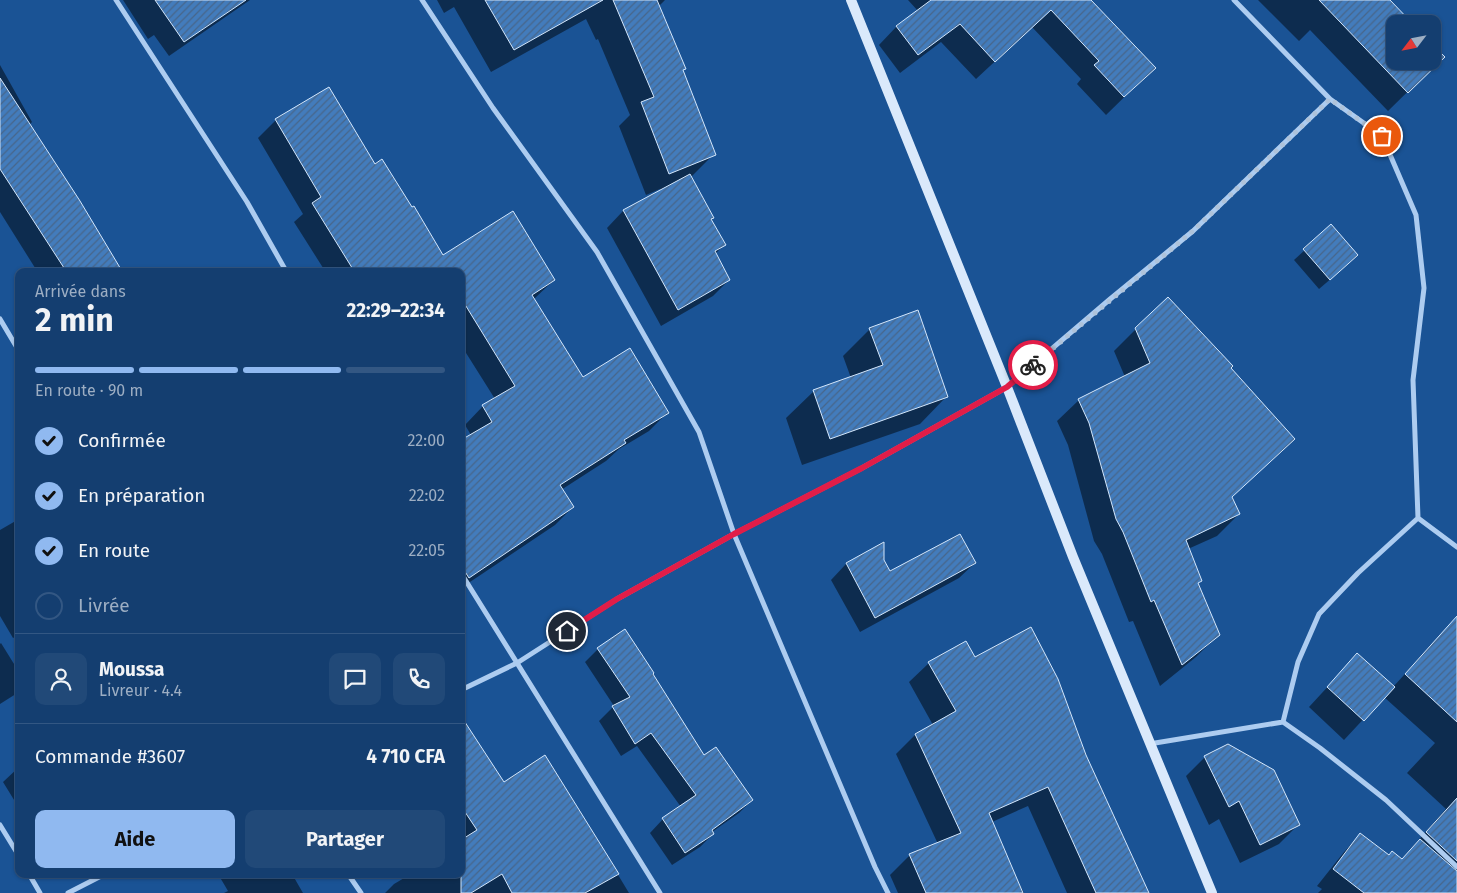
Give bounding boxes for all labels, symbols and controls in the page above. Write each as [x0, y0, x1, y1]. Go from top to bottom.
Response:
north arrow [1386, 15, 1441, 70]
map controls [1386, 15, 1441, 70]
pin [1361, 115, 1403, 157]
icon: bag [1368, 122, 1396, 150]
text: Arrivée dans [35, 282, 126, 301]
text: 22:29–22:34 [346, 299, 445, 322]
text: 2 min [35, 301, 114, 339]
courier [1008, 340, 1058, 390]
icon: bike [1019, 351, 1047, 379]
text: En route · 90 m [35, 381, 143, 400]
icon: check [35, 427, 63, 455]
text: Confirmée [78, 429, 166, 452]
text: 22:00 [407, 431, 445, 450]
icon: check [35, 482, 63, 510]
text: En préparation [78, 484, 205, 507]
text: 22:02 [409, 486, 445, 505]
icon: check [35, 537, 63, 565]
text: En route [78, 539, 150, 562]
text: 22:05 [408, 541, 445, 560]
text: Livrée [78, 594, 130, 617]
pin [546, 610, 588, 652]
icon: home [553, 617, 581, 645]
button: person [35, 653, 87, 705]
button: chat [329, 653, 381, 705]
button: phone [393, 653, 445, 705]
text: Moussa [99, 658, 164, 681]
text: Livreur · 4.4 [99, 681, 182, 700]
text: Commande #3607 [35, 745, 185, 768]
text: 4 710 CFA [366, 745, 445, 768]
button: Aide [35, 810, 235, 868]
button: Partager [245, 810, 445, 868]

